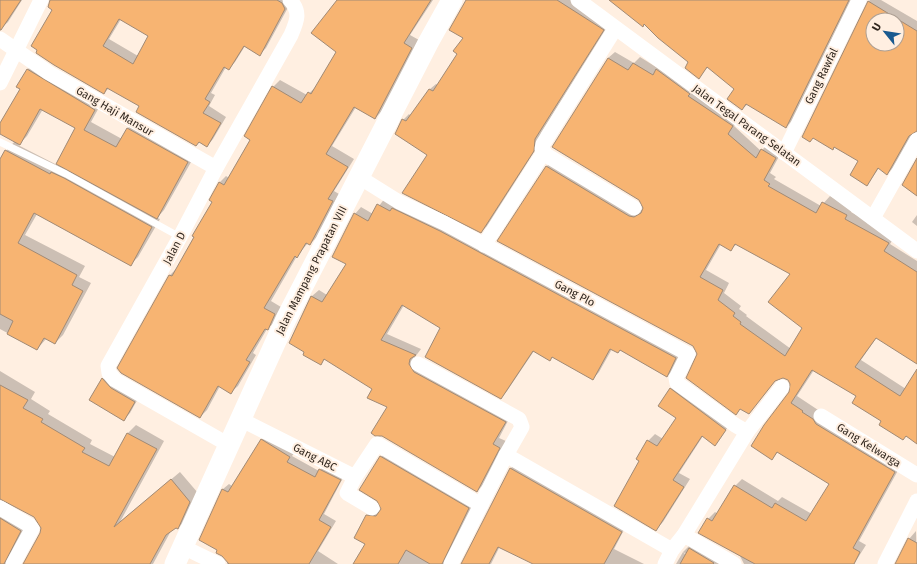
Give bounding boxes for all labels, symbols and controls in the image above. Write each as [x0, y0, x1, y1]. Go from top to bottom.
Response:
north arrow [865, 12, 905, 52]
text: U [869, 21, 884, 34]
street label: Gang Rawfal [802, 46, 841, 106]
street label: Jalan Tegal Parang Selatan [690, 82, 803, 169]
street label: Gang Haji Mansur [74, 84, 156, 139]
street label: Jalan Mampang Prapatan VIII [273, 204, 350, 337]
street label: Jalan D [161, 230, 188, 267]
street label: Gang Plo [552, 277, 597, 309]
street label: Gang Kelwarga [834, 421, 903, 470]
street label: Gang ABC [291, 441, 339, 474]

